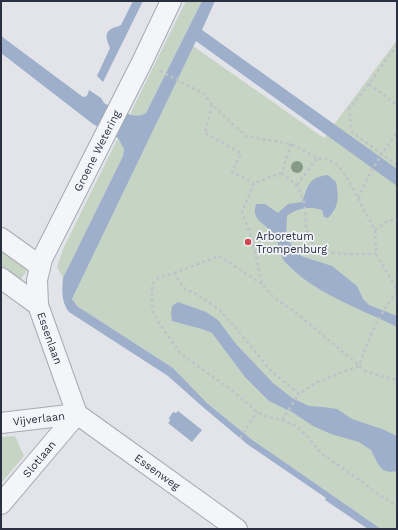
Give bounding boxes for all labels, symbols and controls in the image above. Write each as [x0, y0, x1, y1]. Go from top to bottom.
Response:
street label: Groene Wetering [71, 108, 123, 194]
place label: Arboretum Trompenburg [256, 230, 327, 256]
marker: Arboretum Trompenburg [243, 237, 253, 247]
street label: Essenlaan [35, 310, 65, 366]
street label: Vijverlaan [12, 409, 65, 428]
street label: Slotlaan [20, 438, 58, 480]
street label: Essenweg [132, 451, 183, 493]

